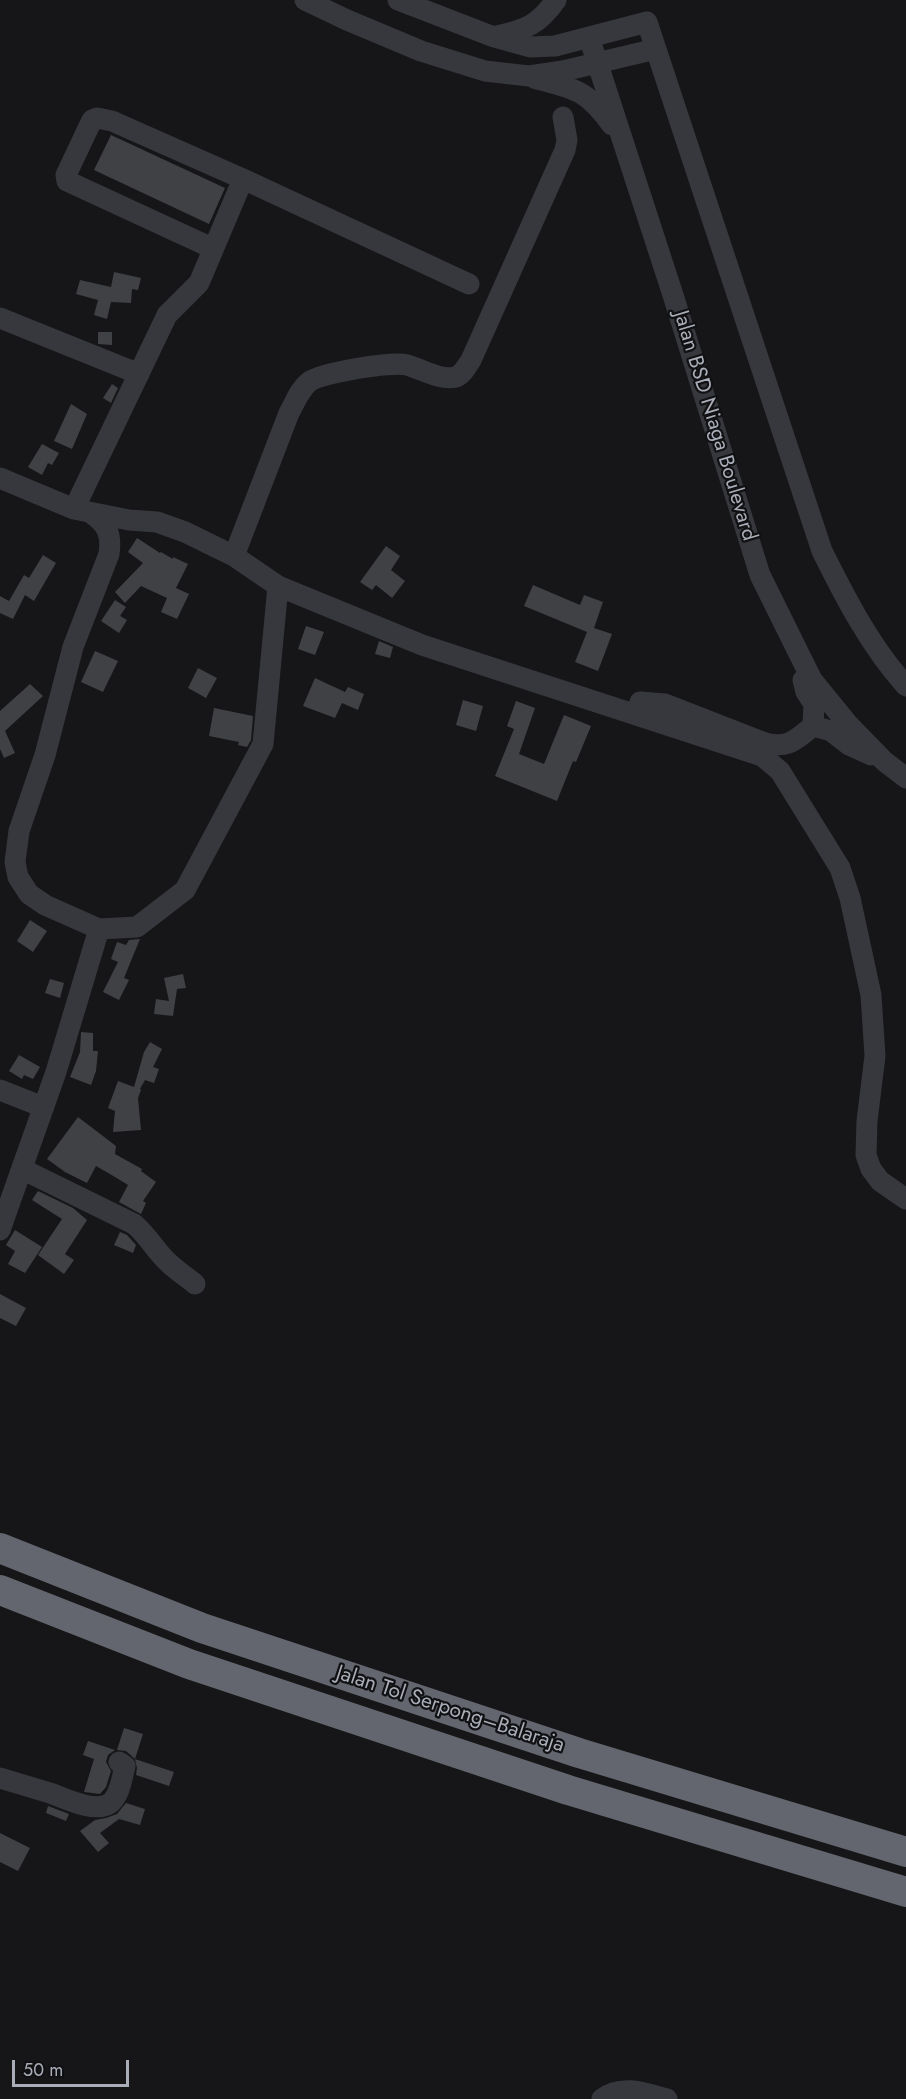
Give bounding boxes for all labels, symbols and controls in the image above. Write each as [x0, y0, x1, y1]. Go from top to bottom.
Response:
street label: Jalan BSD Niaga Boulevard [667, 308, 761, 544]
street label: Jalan Tol Serpong–Balaraja [333, 1661, 567, 1759]
scale bar [15, 2048, 132, 2086]
text: 50 m [23, 2057, 63, 2083]

